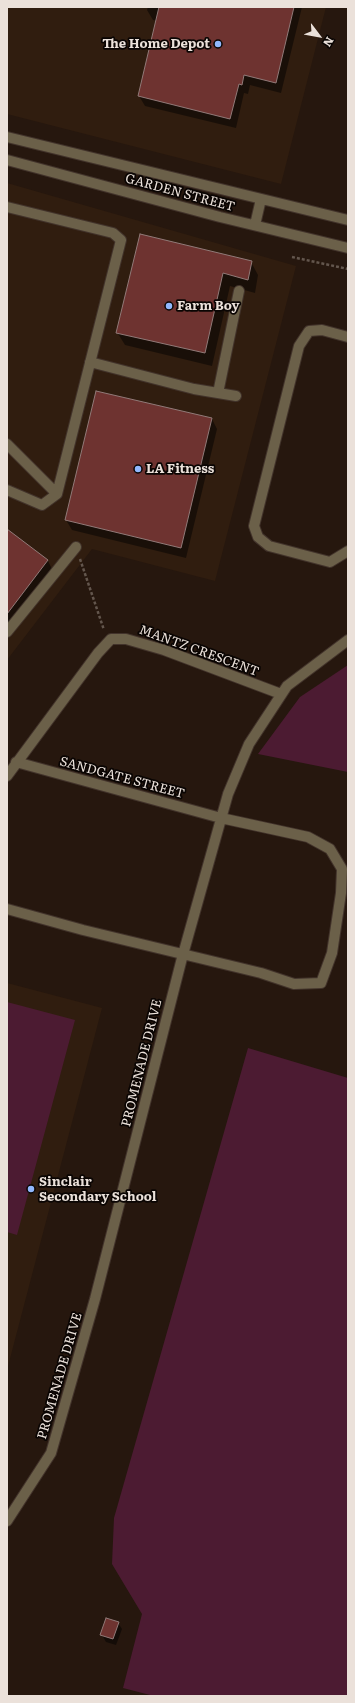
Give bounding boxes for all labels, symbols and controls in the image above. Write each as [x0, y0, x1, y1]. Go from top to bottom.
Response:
north arrow [299, 16, 339, 56]
text: N [320, 34, 338, 51]
place label: The Home Depot [102, 36, 210, 52]
marker: The Home Depot [213, 39, 223, 49]
street label: GARDEN STREET [124, 171, 236, 215]
place label: Farm Boy [177, 298, 240, 314]
marker: Farm Boy [164, 301, 174, 311]
place label: LA Fitness [146, 461, 214, 477]
marker: LA Fitness [133, 464, 143, 474]
street label: MANTZ CRESCENT [137, 622, 261, 680]
street label: SANDGATE STREET [58, 754, 186, 802]
street label: PROMENADE DRIVE [119, 998, 165, 1128]
place label: Sinclair Secondary School [39, 1174, 157, 1205]
marker: Sinclair Secondary School [26, 1184, 36, 1194]
street label: PROMENADE DRIVE [34, 1311, 86, 1441]

